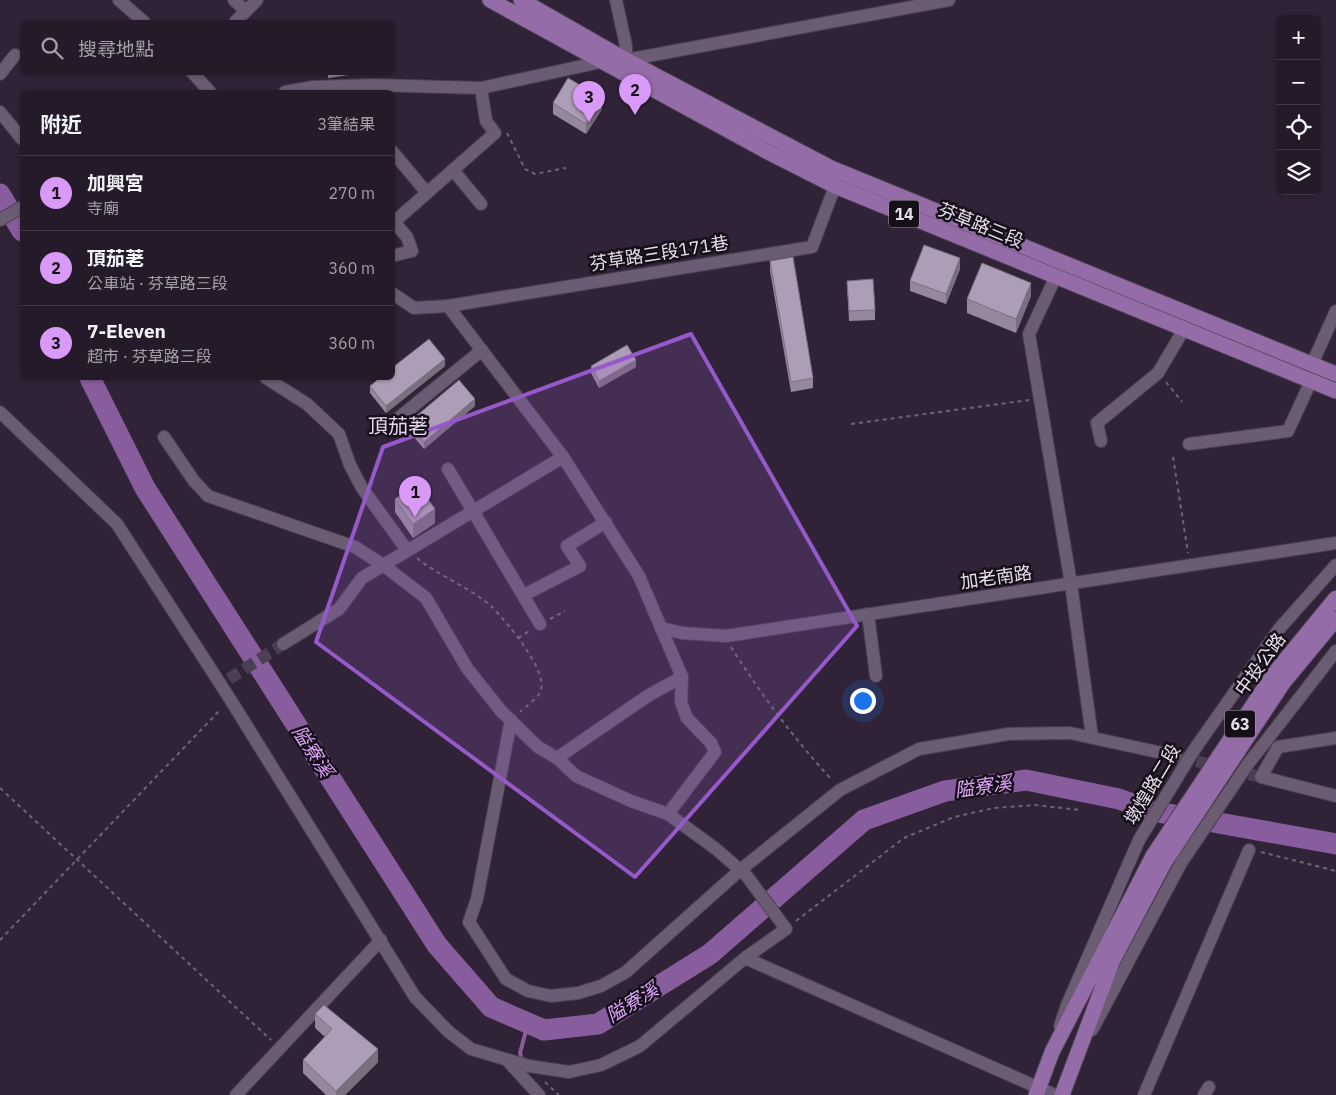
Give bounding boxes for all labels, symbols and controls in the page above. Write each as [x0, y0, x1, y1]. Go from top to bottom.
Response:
map controls [1276, 15, 1321, 195]
button: + [1276, 15, 1321, 60]
search box [20, 20, 395, 75]
icon: search [38, 34, 66, 62]
text: 搜尋地點 [78, 37, 154, 61]
button: − [1276, 60, 1321, 105]
pin: 2 [619, 74, 651, 115]
pin: 3 [573, 81, 605, 122]
button: locate [1276, 105, 1321, 150]
text: 附近 [40, 110, 82, 138]
text: 3筆結果 [317, 114, 375, 134]
button: layers [1276, 150, 1321, 195]
text: 加興宮 [87, 171, 144, 195]
text: 1 [51, 183, 61, 203]
text: 270 m [328, 183, 375, 203]
street label: 芬草路三段 [935, 197, 1027, 253]
text: 寺廟 [87, 198, 119, 218]
road number: 14 [889, 200, 919, 228]
street label: 芬草路三段171巷 [588, 231, 730, 275]
text: 頂茄荖 [87, 246, 144, 270]
text: 2 [51, 258, 61, 278]
text: 360 m [328, 258, 375, 278]
text: 公車站 · 芬草路三段 [87, 273, 228, 293]
text: 7-Eleven [87, 319, 166, 343]
text: 3 [51, 333, 61, 353]
text: 360 m [328, 333, 375, 353]
text: 超市 · 芬草路三段 [87, 346, 212, 366]
district label: 頂茄荖 [368, 412, 428, 439]
pin: 1 [399, 476, 431, 517]
street label: 加老南路 [959, 561, 1033, 593]
street label: 中投公路 [1230, 628, 1290, 700]
your location [850, 688, 876, 714]
road number: 63 [1225, 711, 1255, 738]
water label: 隘寮溪 [287, 721, 340, 784]
street label: 墩煌路二段 [1119, 740, 1185, 828]
water label: 隘寮溪 [953, 770, 1016, 802]
water label: 隘寮溪 [601, 975, 665, 1027]

